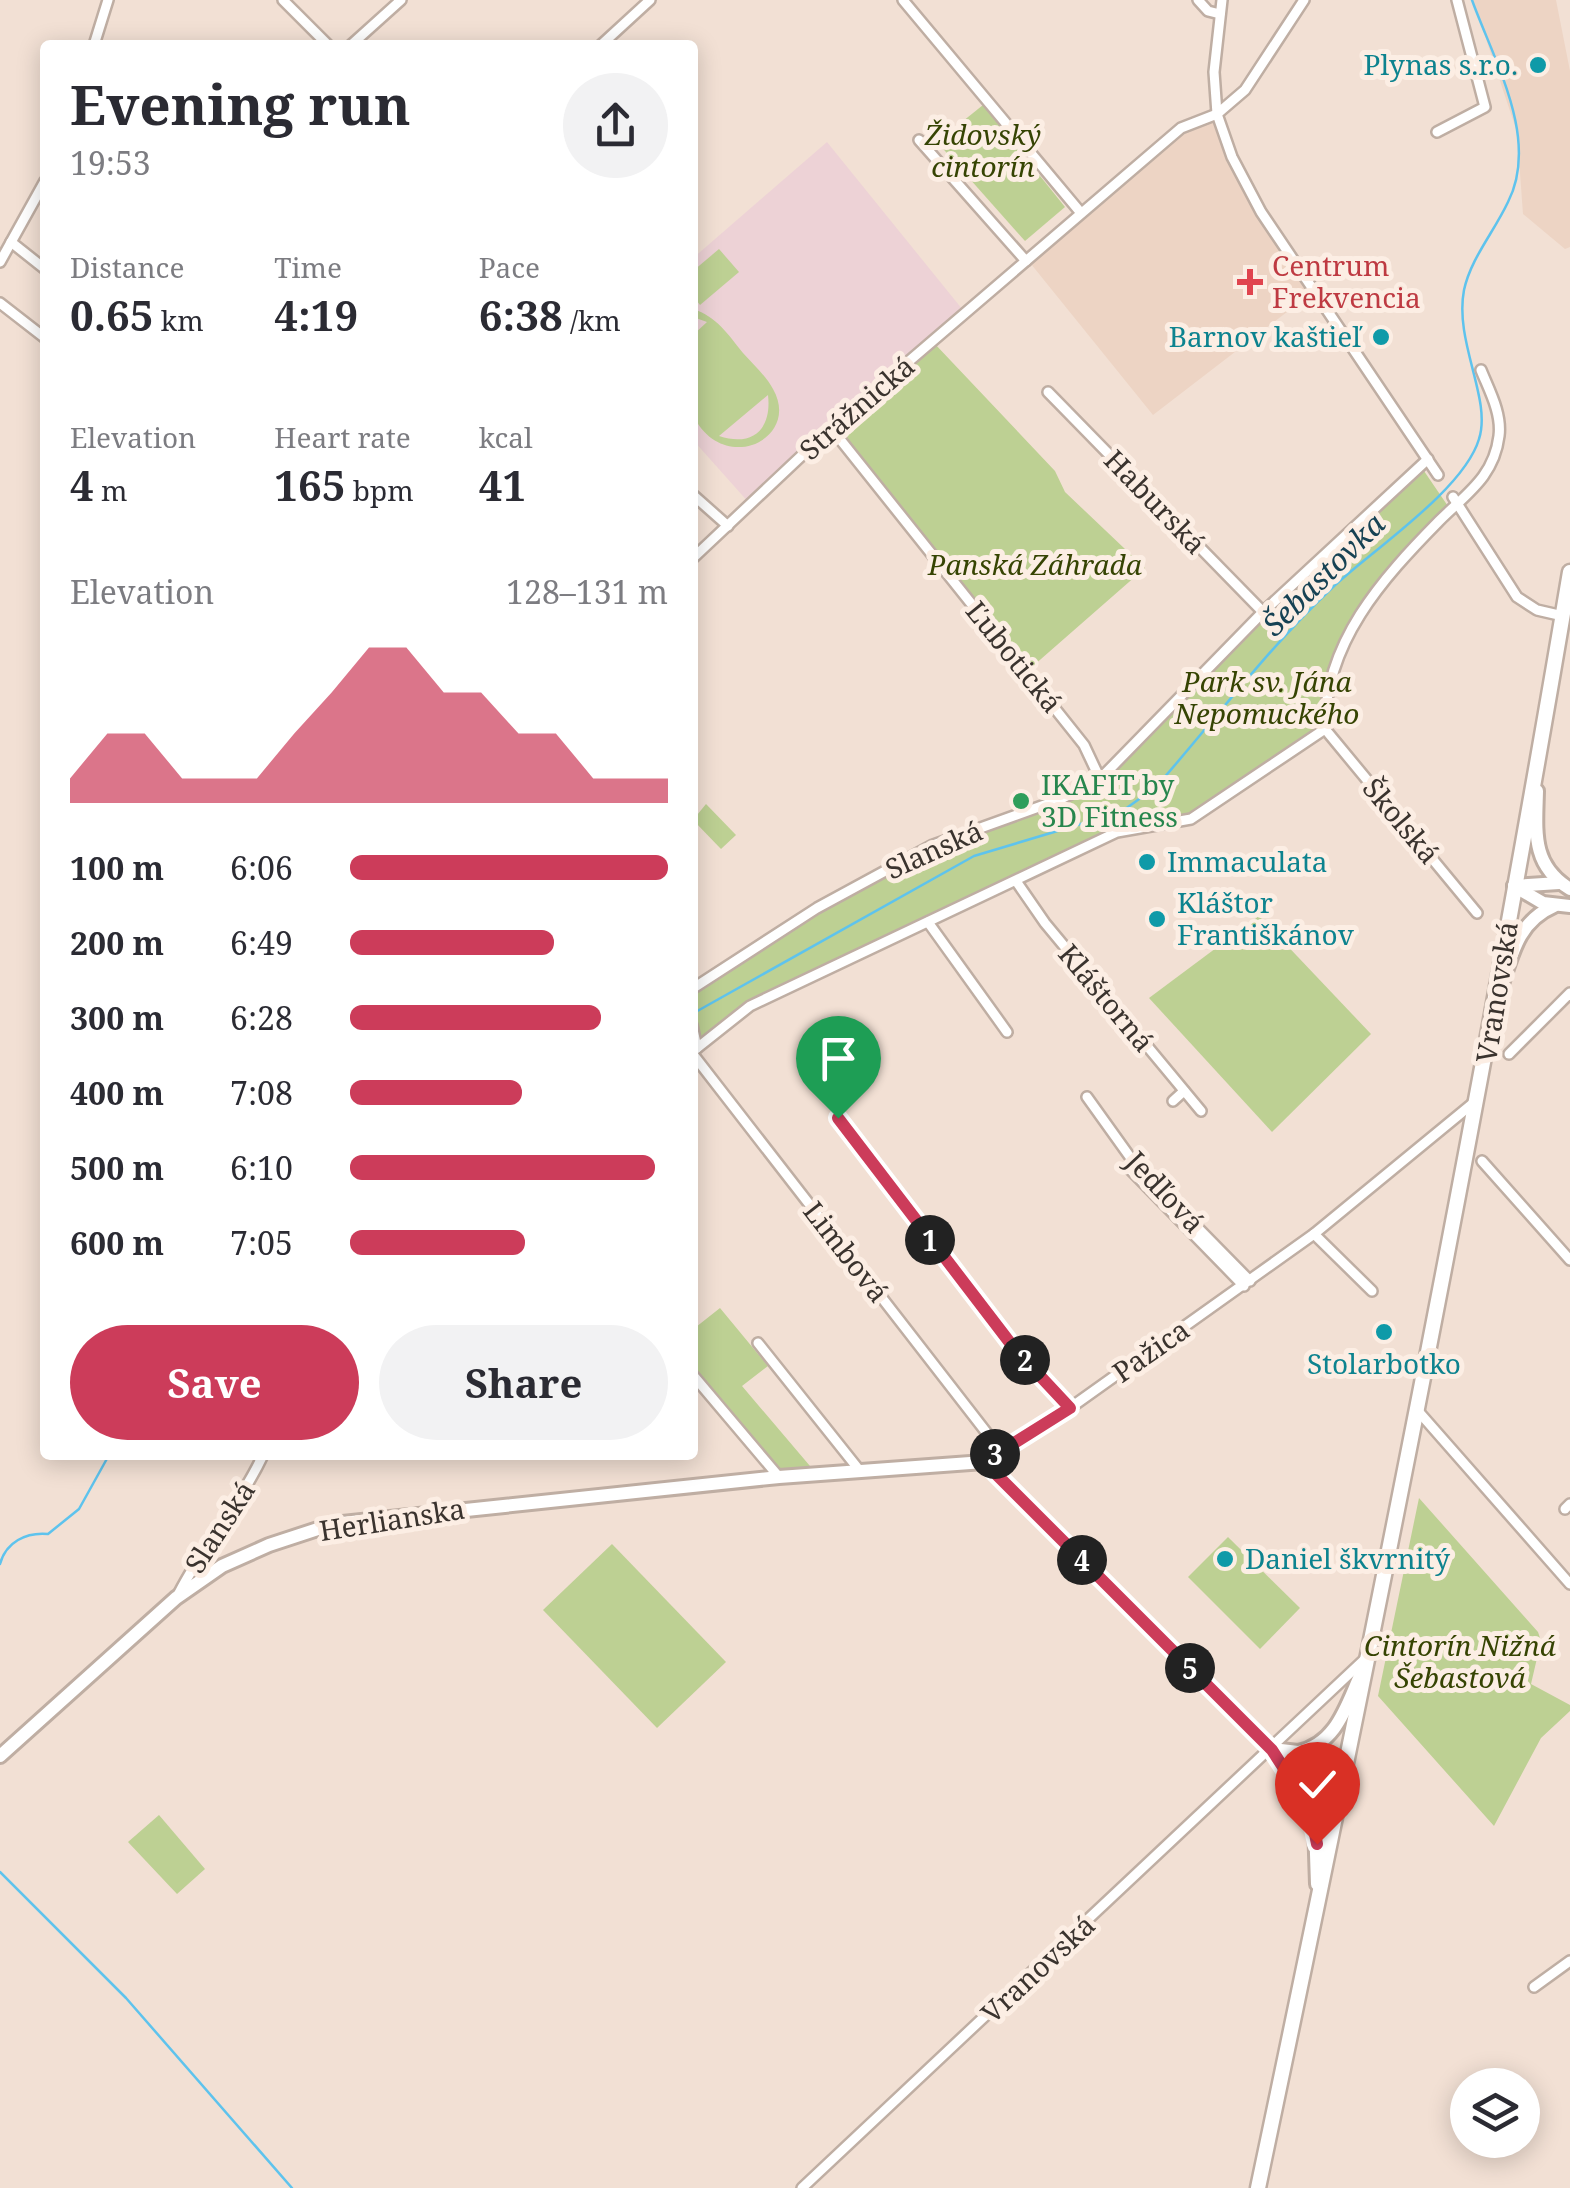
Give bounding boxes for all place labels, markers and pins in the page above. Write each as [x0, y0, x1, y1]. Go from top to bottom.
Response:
place label: Plynas s.r.o. [1364, 45, 1518, 83]
marker: Plynas s.r.o. [1527, 54, 1549, 76]
place label: Centrum Frekvencia [1272, 246, 1421, 316]
marker: Centrum Frekvencia [1237, 269, 1263, 295]
place label: Barnov kaštieľ [1169, 317, 1363, 355]
marker: Barnov kaštieľ [1370, 326, 1392, 348]
place label: IKAFIT by 3D Fitness [1041, 765, 1178, 835]
marker: IKAFIT by 3D Fitness [1010, 790, 1032, 812]
place label: Immaculata [1167, 842, 1328, 880]
marker: Immaculata [1136, 851, 1158, 873]
place label: Kláštor Františkánov [1177, 883, 1355, 953]
marker: Kláštor Františkánov [1146, 908, 1168, 930]
pin [796, 1016, 881, 1119]
pin: 1 [905, 1215, 955, 1265]
marker: Stolarbotko [1373, 1321, 1395, 1343]
pin: 2 [1000, 1335, 1050, 1385]
place label: Stolarbotko [1307, 1344, 1461, 1382]
pin: 3 [970, 1429, 1020, 1479]
pin: 4 [1057, 1535, 1107, 1585]
place label: Daniel škvrnitý [1245, 1539, 1450, 1577]
marker: Daniel škvrnitý [1214, 1548, 1236, 1570]
pin: 5 [1165, 1643, 1215, 1693]
pin [1275, 1742, 1360, 1845]

